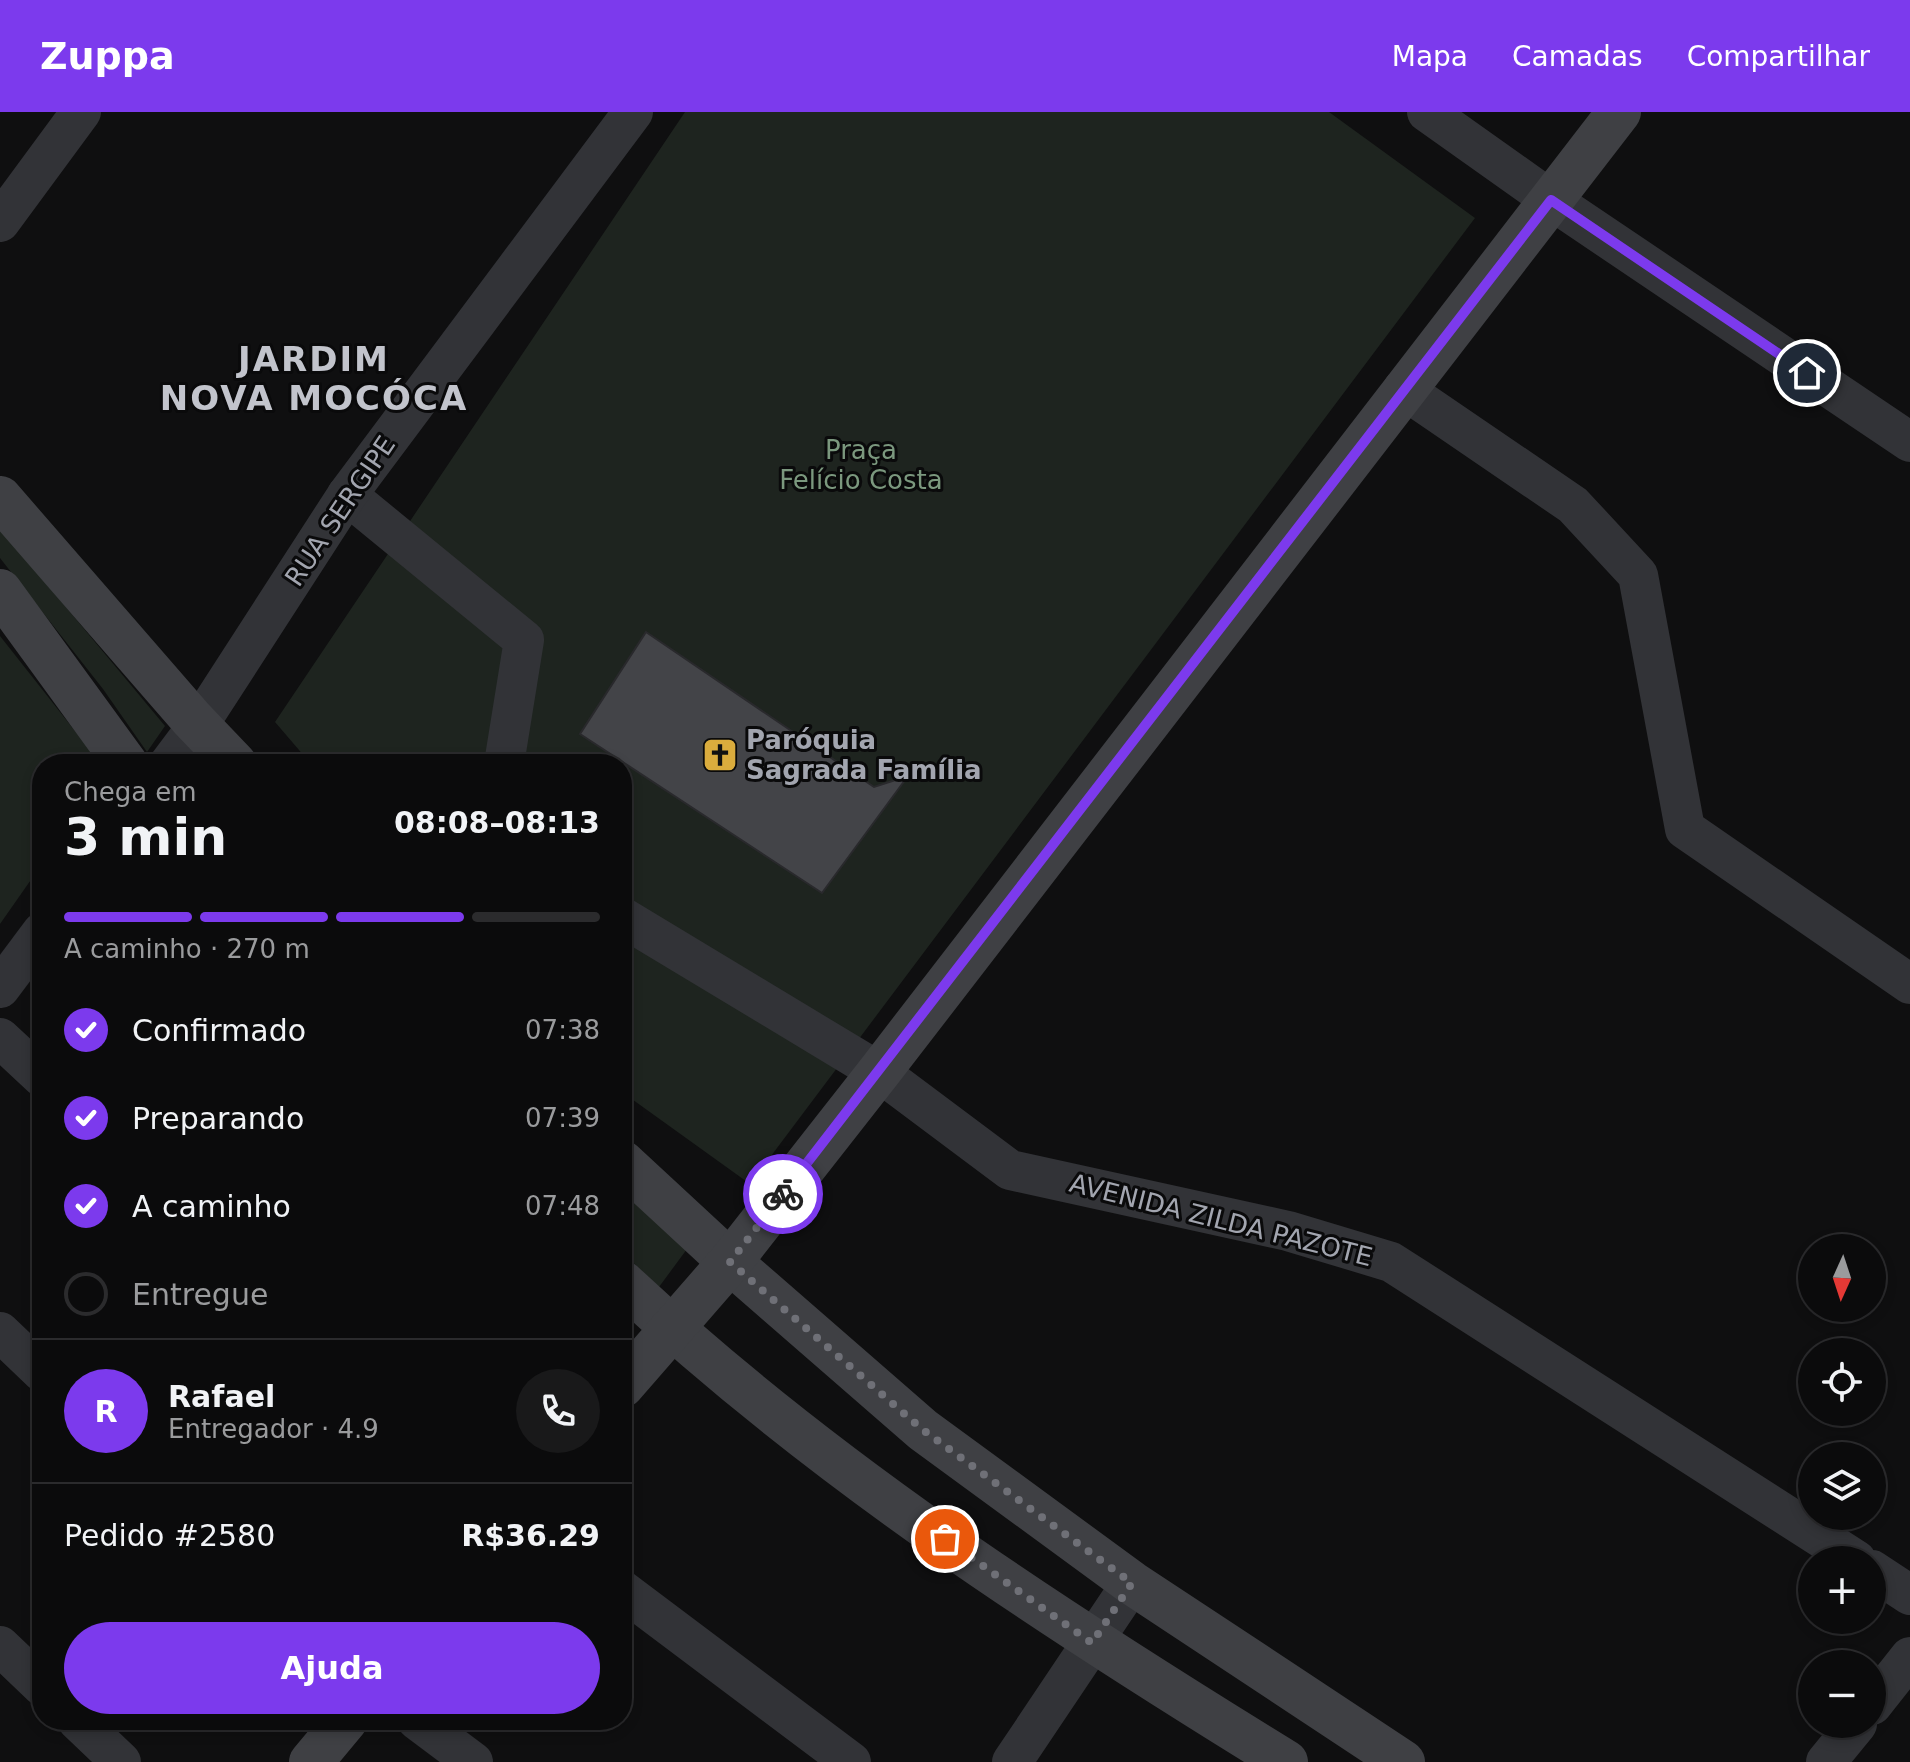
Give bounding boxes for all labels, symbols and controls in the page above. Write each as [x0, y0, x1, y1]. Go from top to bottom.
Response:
text: Zuppa [40, 34, 175, 78]
text: Mapa [1392, 40, 1468, 73]
text: Camadas [1512, 40, 1643, 73]
text: Compartilhar [1687, 40, 1870, 73]
district label: JARDIM NOVA MOCÓCA [160, 339, 468, 418]
pin [1773, 339, 1841, 407]
icon: home [1785, 351, 1829, 395]
street label: RUA SERGIPE [279, 430, 401, 592]
park label: Praça Felício Costa [779, 435, 943, 495]
place label: Paróquia Sagrada Família [746, 725, 982, 785]
church icon: Paróquia Sagrada Família [701, 736, 739, 774]
text: Chega em [64, 777, 197, 807]
text: 08:08–08:13 [394, 805, 600, 840]
text: 3 min [64, 807, 227, 867]
text: A caminho · 270 m [64, 934, 310, 964]
icon: check [64, 1008, 108, 1052]
text: Confirmado [132, 1013, 306, 1048]
text: 07:38 [525, 1015, 600, 1045]
icon: check [64, 1096, 108, 1140]
text: Preparando [132, 1101, 304, 1136]
text: 07:39 [525, 1103, 600, 1133]
courier [743, 1154, 823, 1234]
street label: AVENIDA ZILDA PAZOTE [1066, 1168, 1376, 1272]
icon: bike [761, 1172, 805, 1216]
icon: check [64, 1184, 108, 1228]
text: A caminho [132, 1189, 291, 1224]
text: 07:48 [525, 1191, 600, 1221]
north arrow [1798, 1234, 1886, 1322]
map controls [1798, 1234, 1886, 1738]
text: Entregue [132, 1277, 268, 1312]
button: locate [1798, 1338, 1886, 1426]
button: phone [516, 1369, 600, 1453]
text: Rafael [168, 1379, 275, 1414]
text: R [94, 1394, 118, 1429]
text: Entregador · 4.9 [168, 1414, 379, 1444]
button: layers [1798, 1442, 1886, 1530]
pin [911, 1505, 979, 1573]
icon: bag [923, 1517, 967, 1561]
text: Pedido #2580 [64, 1518, 275, 1553]
text: R$36.29 [461, 1518, 600, 1553]
button: + [1798, 1546, 1886, 1634]
button: Ajuda [64, 1622, 600, 1714]
button: − [1798, 1650, 1886, 1738]

